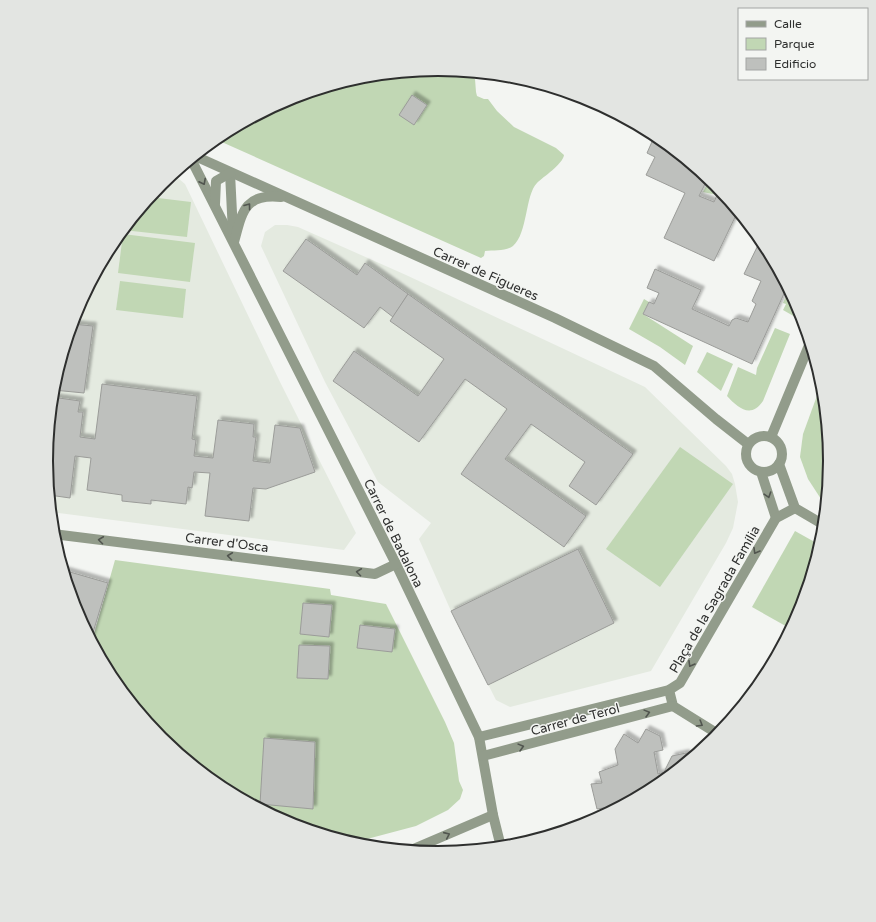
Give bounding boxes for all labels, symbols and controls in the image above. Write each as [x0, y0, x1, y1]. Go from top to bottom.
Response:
legend [738, 8, 868, 80]
text: Calle [774, 17, 802, 31]
text: Parque [774, 37, 815, 51]
text: Edificio [774, 57, 816, 71]
one-way arrow [198, 178, 206, 186]
one-way arrow [243, 204, 250, 211]
street label: Carrer de Figueres [430, 243, 541, 304]
street label: Carrer de Badalona [360, 476, 426, 590]
one-way arrow [764, 491, 772, 498]
street label: Plaça de la Sagrada Família [666, 523, 764, 676]
street label: Carrer d'Osca [184, 530, 269, 556]
one-way arrow [98, 535, 104, 544]
one-way arrow [754, 547, 761, 554]
one-way arrow [227, 552, 233, 561]
one-way arrow [356, 568, 362, 577]
one-way arrow [689, 660, 696, 667]
street label: Carrer de Terol [529, 700, 621, 739]
one-way arrow [643, 709, 650, 718]
one-way arrow [696, 719, 703, 726]
one-way arrow [518, 743, 524, 751]
one-way arrow [443, 832, 451, 840]

